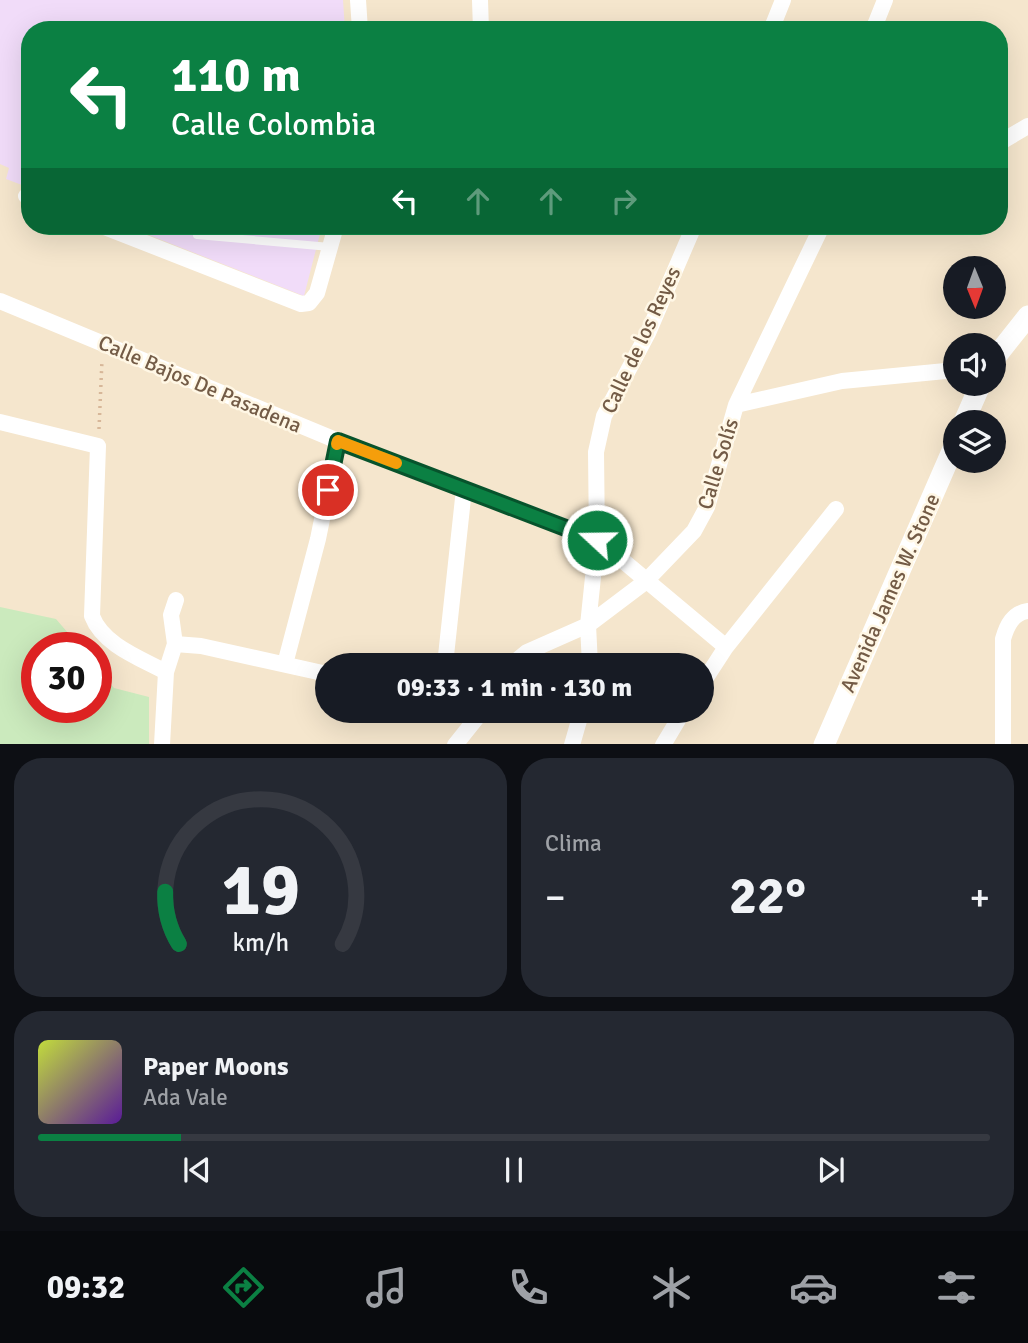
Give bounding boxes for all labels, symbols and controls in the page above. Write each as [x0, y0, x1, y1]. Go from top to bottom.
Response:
text: 110 m [171, 45, 301, 105]
icon: left [56, 49, 147, 140]
text: Calle Colombia [171, 105, 376, 144]
icon: left [386, 182, 424, 220]
icon: ahead [459, 182, 497, 220]
icon: ahead [532, 182, 570, 220]
icon: right [605, 182, 643, 220]
north arrow [943, 256, 1006, 318]
map controls [943, 256, 1006, 473]
street label: Calle de los Reyes [596, 262, 686, 418]
street label: Calle Bajos De Pasadena [94, 329, 306, 439]
button: sound [943, 333, 1006, 396]
button: layers [943, 410, 1006, 473]
street label: Calle Solís [692, 415, 744, 513]
pin [298, 460, 358, 520]
icon: arrive [309, 471, 347, 509]
street label: Avenida James W. Stone [834, 490, 946, 696]
position arrow [560, 503, 634, 577]
speed limit sign: 30 [21, 632, 112, 723]
text: 09:33 · 1 min · 130 m [397, 672, 632, 704]
text: Clima [545, 829, 602, 858]
text: 19 [221, 846, 300, 935]
text: 22° [729, 864, 806, 928]
text: − [545, 874, 566, 921]
text: + [969, 874, 990, 921]
text: km/h [232, 926, 289, 957]
text: Paper Moons [143, 1051, 289, 1083]
text: Ada Vale [143, 1083, 228, 1112]
icon: previous [178, 1151, 216, 1189]
icon: pause [495, 1151, 533, 1189]
icon: next [812, 1151, 850, 1189]
icon: directions [219, 1263, 268, 1312]
icon: music [362, 1263, 411, 1312]
icon: phone [504, 1263, 553, 1312]
icon: climate [647, 1263, 696, 1312]
icon: car [789, 1263, 838, 1312]
icon: filters [932, 1263, 981, 1312]
text: 09:32 [47, 1268, 125, 1307]

